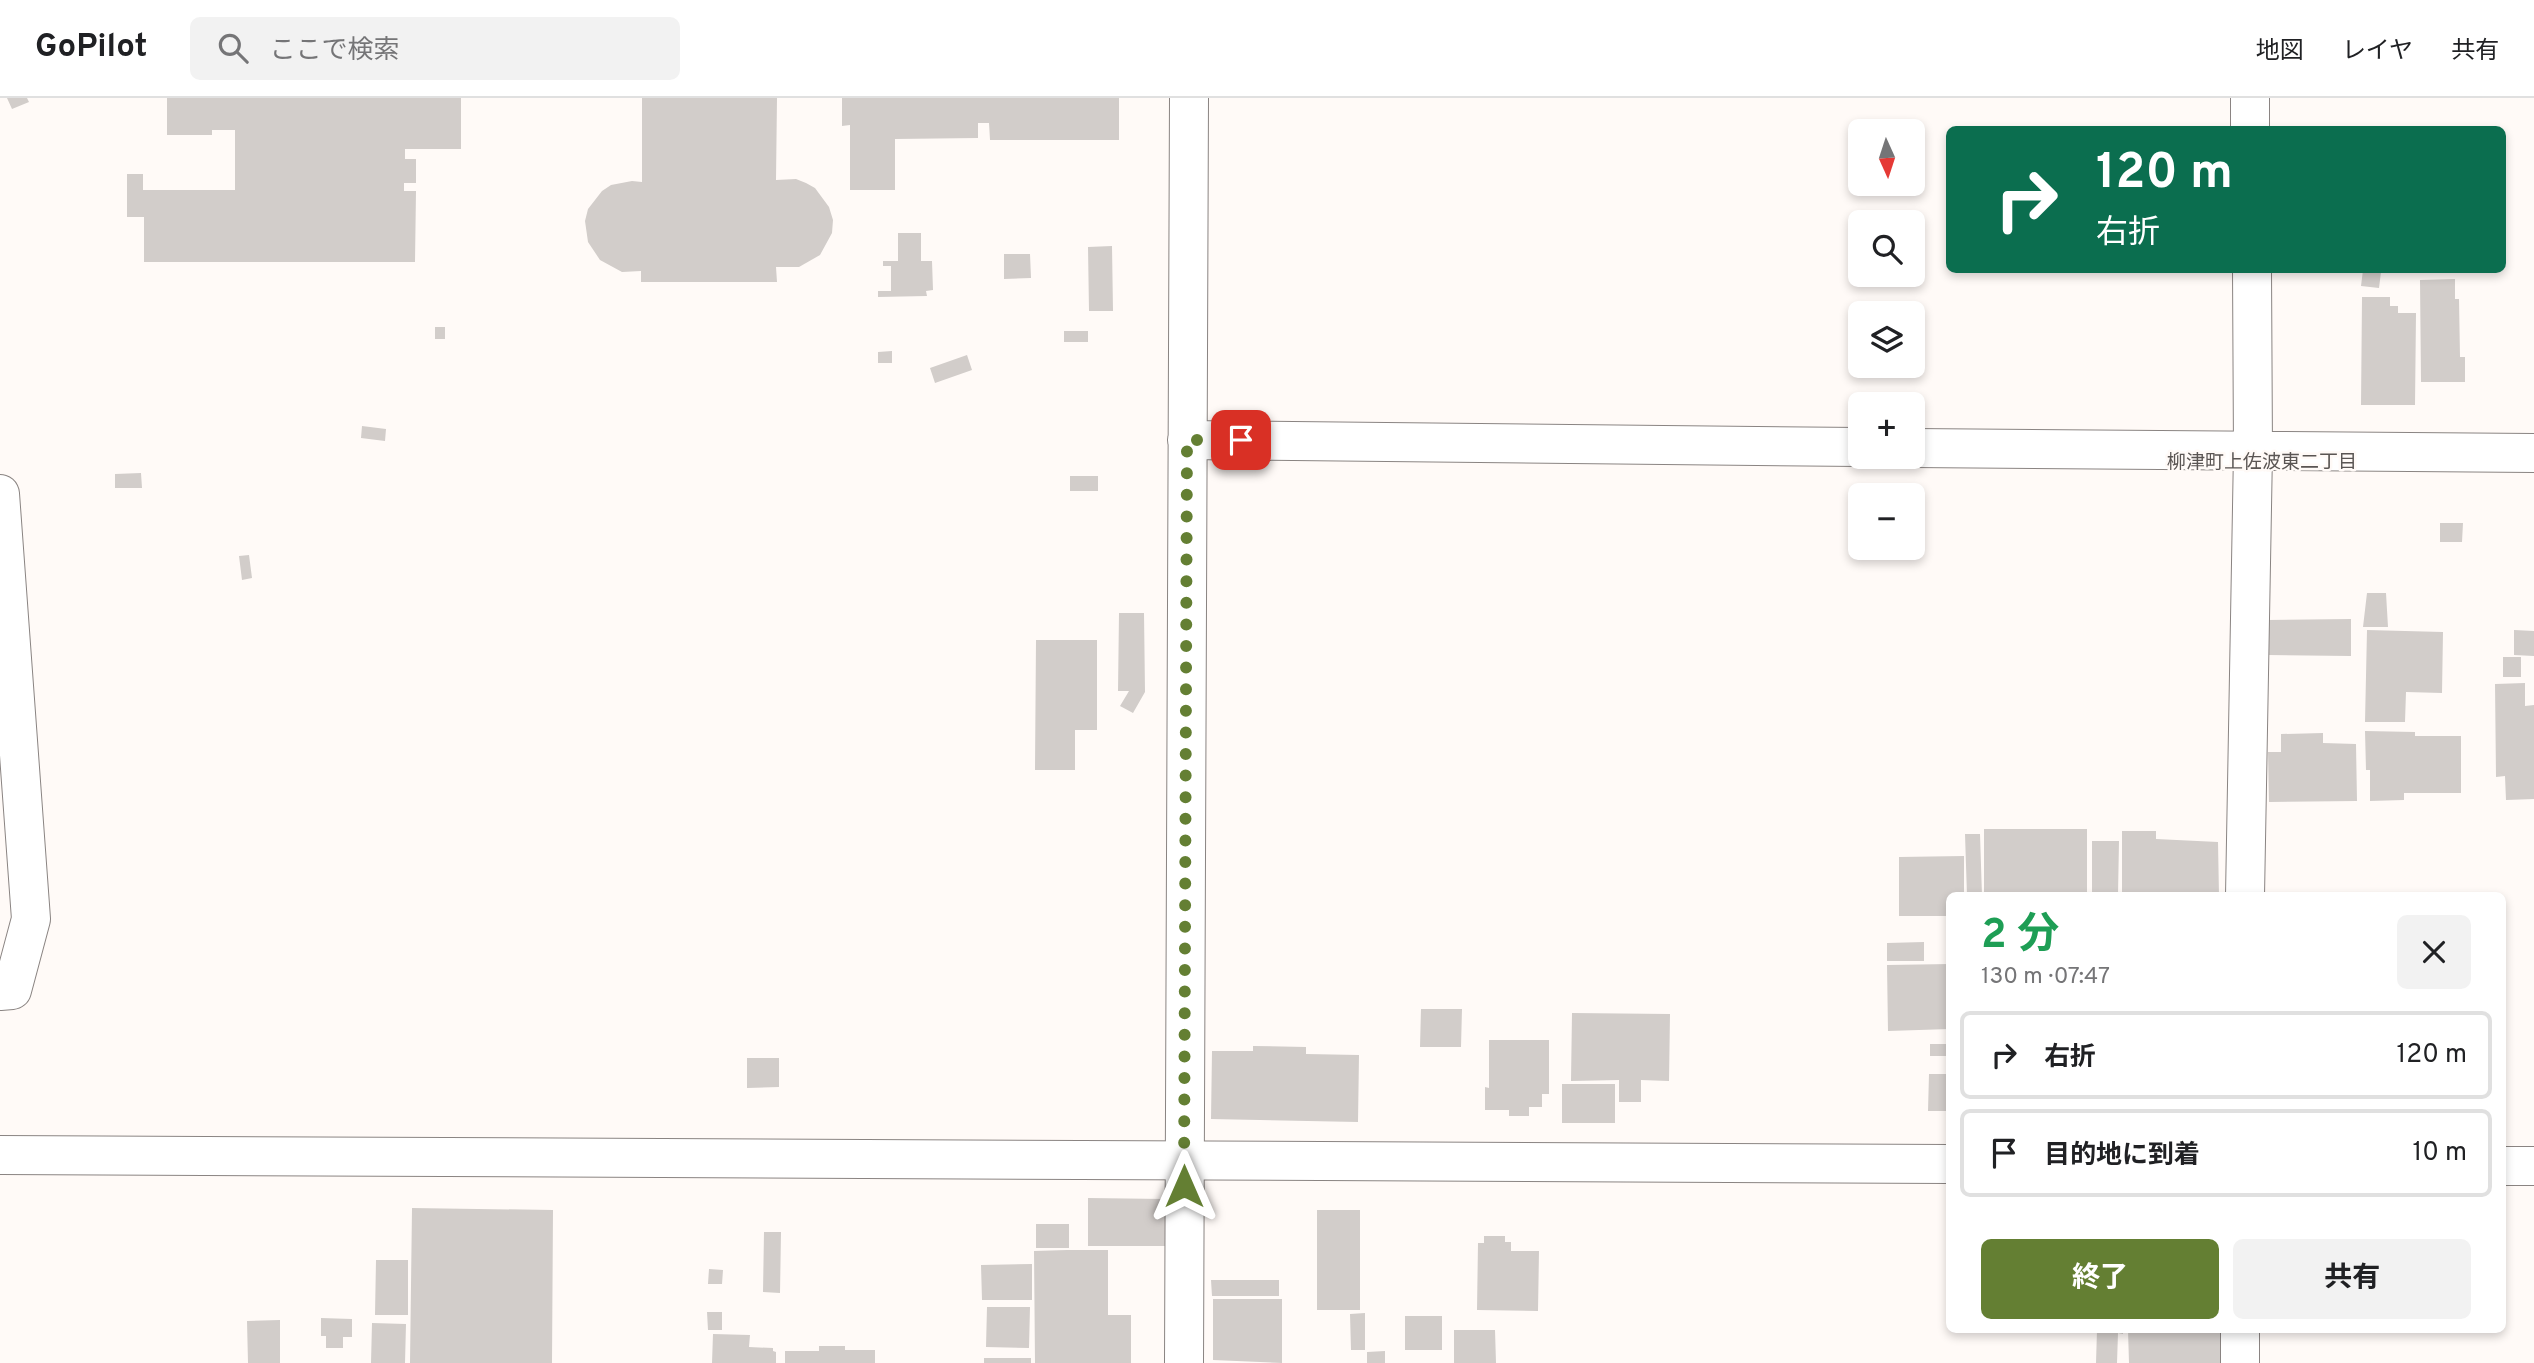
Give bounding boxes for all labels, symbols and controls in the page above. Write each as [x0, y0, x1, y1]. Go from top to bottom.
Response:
search box [190, 17, 680, 80]
text: GoPilot [35, 27, 148, 69]
icon: search [214, 29, 252, 67]
text: ここで検索 [270, 35, 400, 68]
text: 地図 [2256, 37, 2304, 67]
text: レイヤ [2342, 37, 2413, 67]
text: 共有 [2451, 37, 2499, 67]
north arrow [1848, 119, 1925, 196]
map controls [1848, 119, 1925, 560]
text: 120 m [2096, 144, 2233, 206]
icon: right [1981, 154, 2072, 245]
button: search [1848, 210, 1925, 287]
text: 右折 [2096, 214, 2160, 254]
button: layers [1848, 301, 1925, 378]
button: + [1848, 392, 1925, 469]
pin [1211, 410, 1271, 470]
icon: arrive [1222, 421, 1260, 459]
district label: 柳津町上佐波東二丁目 [2167, 451, 2357, 475]
button: − [1848, 483, 1925, 560]
text: 2 分 [1981, 910, 2059, 963]
button: close [2397, 915, 2471, 989]
text: 130 m · 07:47 [1981, 963, 2110, 992]
icon: right [1985, 1036, 2023, 1074]
text: 120 m [2397, 1039, 2467, 1072]
text: 右折 [2044, 1042, 2096, 1075]
icon: arrive [1985, 1134, 2023, 1172]
text: 10 m [2412, 1137, 2467, 1170]
text: 目的地に到着 [2044, 1140, 2200, 1173]
position arrow [1147, 1149, 1221, 1223]
button: 終了 [1981, 1239, 2219, 1319]
button: 共有 [2233, 1239, 2471, 1319]

